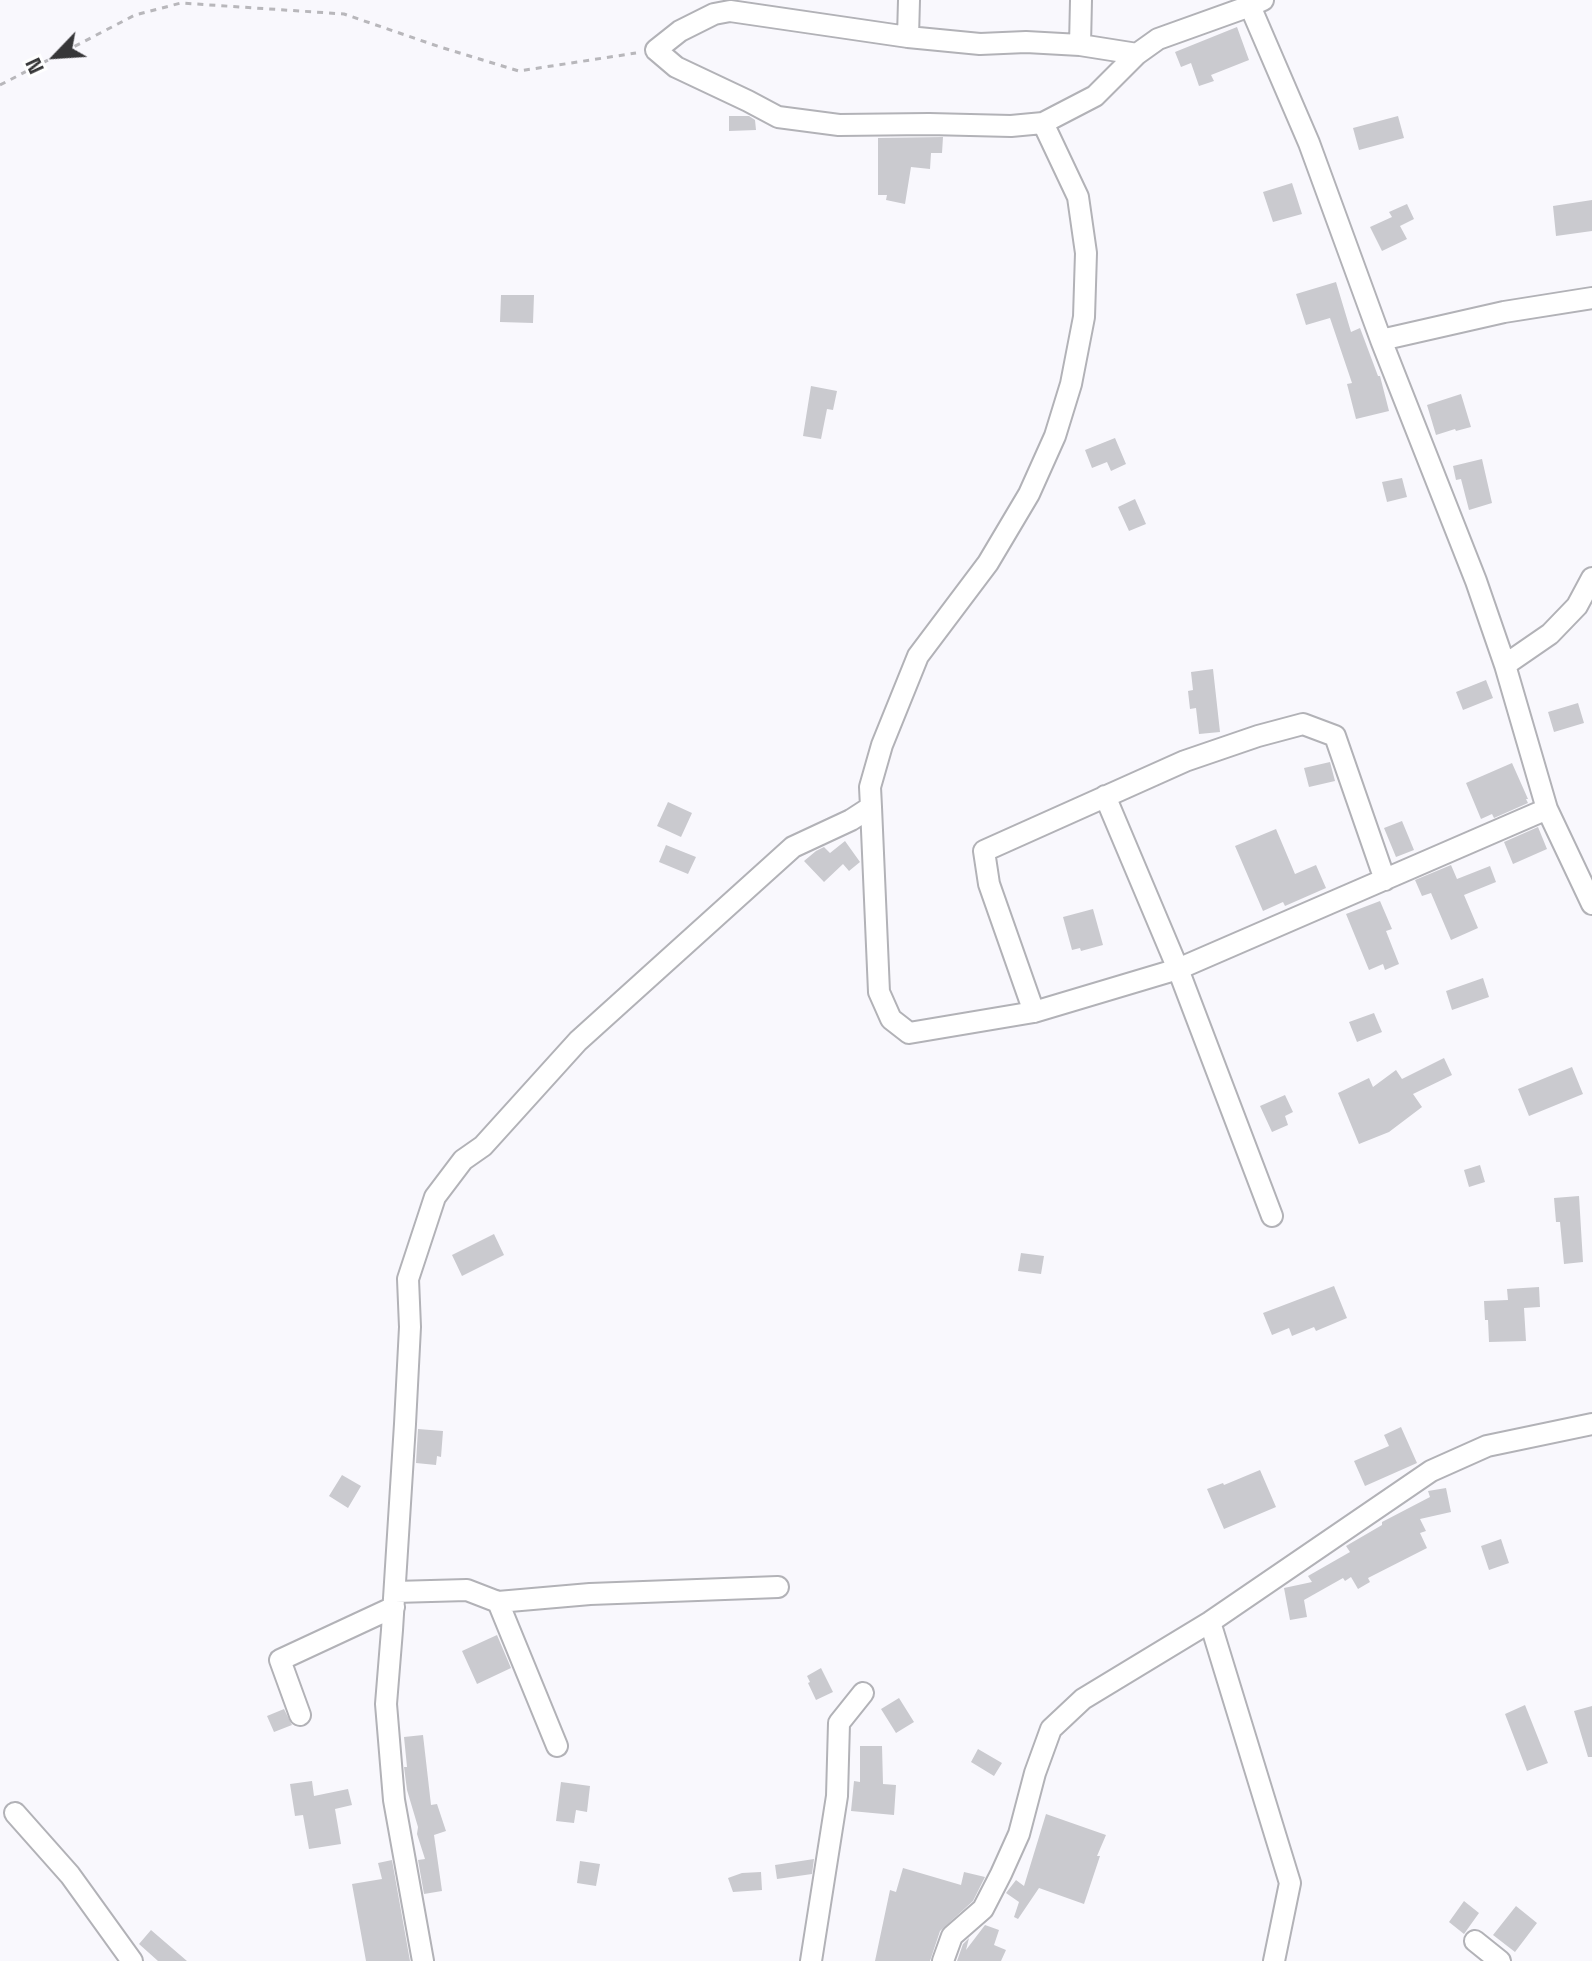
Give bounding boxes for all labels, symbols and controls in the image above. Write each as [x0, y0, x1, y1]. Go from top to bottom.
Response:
north arrow [16, 16, 96, 96]
text: N [18, 54, 50, 79]

